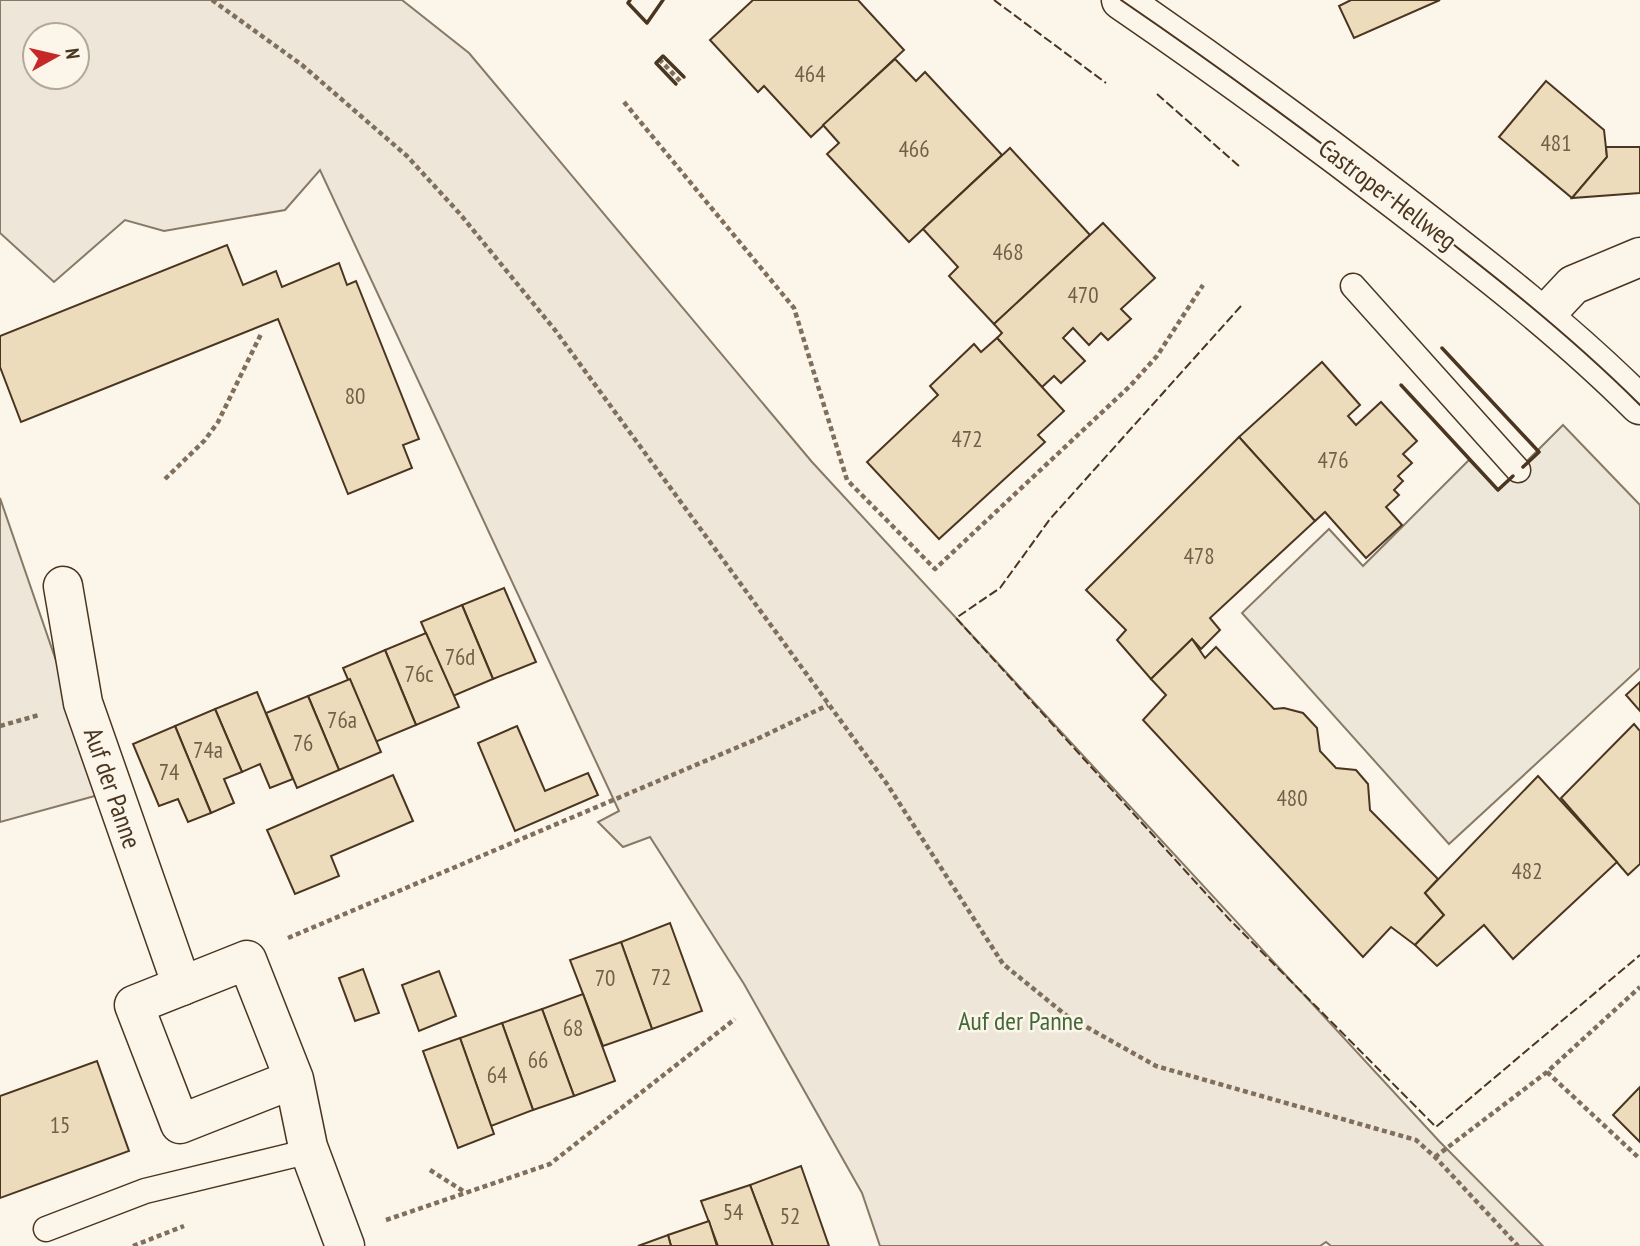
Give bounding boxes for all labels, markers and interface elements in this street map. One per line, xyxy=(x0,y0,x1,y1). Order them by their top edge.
north arrow xyxy=(21,21,91,91)
text: N xyxy=(60,47,85,60)
house number: 464 xyxy=(794,59,826,88)
house number: 481 xyxy=(1540,128,1572,157)
street label: Castroper Hellweg xyxy=(1312,131,1464,257)
house number: 466 xyxy=(898,134,930,163)
house number: 468 xyxy=(992,237,1024,266)
house number: 470 xyxy=(1067,280,1099,309)
house number: 80 xyxy=(345,381,365,410)
house number: 472 xyxy=(951,424,983,453)
house number: 476 xyxy=(1317,445,1349,474)
house number: 478 xyxy=(1183,541,1215,570)
house number: 76d xyxy=(445,642,475,671)
house number: 76c xyxy=(405,659,433,688)
house number: 76a xyxy=(327,705,357,734)
street label: Auf der Panne xyxy=(77,723,149,853)
house number: 76 xyxy=(293,728,313,757)
house number: 74a xyxy=(193,735,223,764)
house number: 74 xyxy=(159,757,179,786)
house number: 480 xyxy=(1276,783,1308,812)
house number: 482 xyxy=(1511,856,1543,885)
house number: 72 xyxy=(651,962,671,991)
house number: 70 xyxy=(595,963,615,992)
park label: Auf der Panne xyxy=(958,1004,1084,1037)
house number: 68 xyxy=(563,1013,583,1042)
house number: 66 xyxy=(528,1045,548,1074)
house number: 64 xyxy=(487,1060,507,1089)
house number: 15 xyxy=(50,1110,70,1139)
house number: 54 xyxy=(723,1197,743,1226)
house number: 52 xyxy=(780,1201,800,1230)

